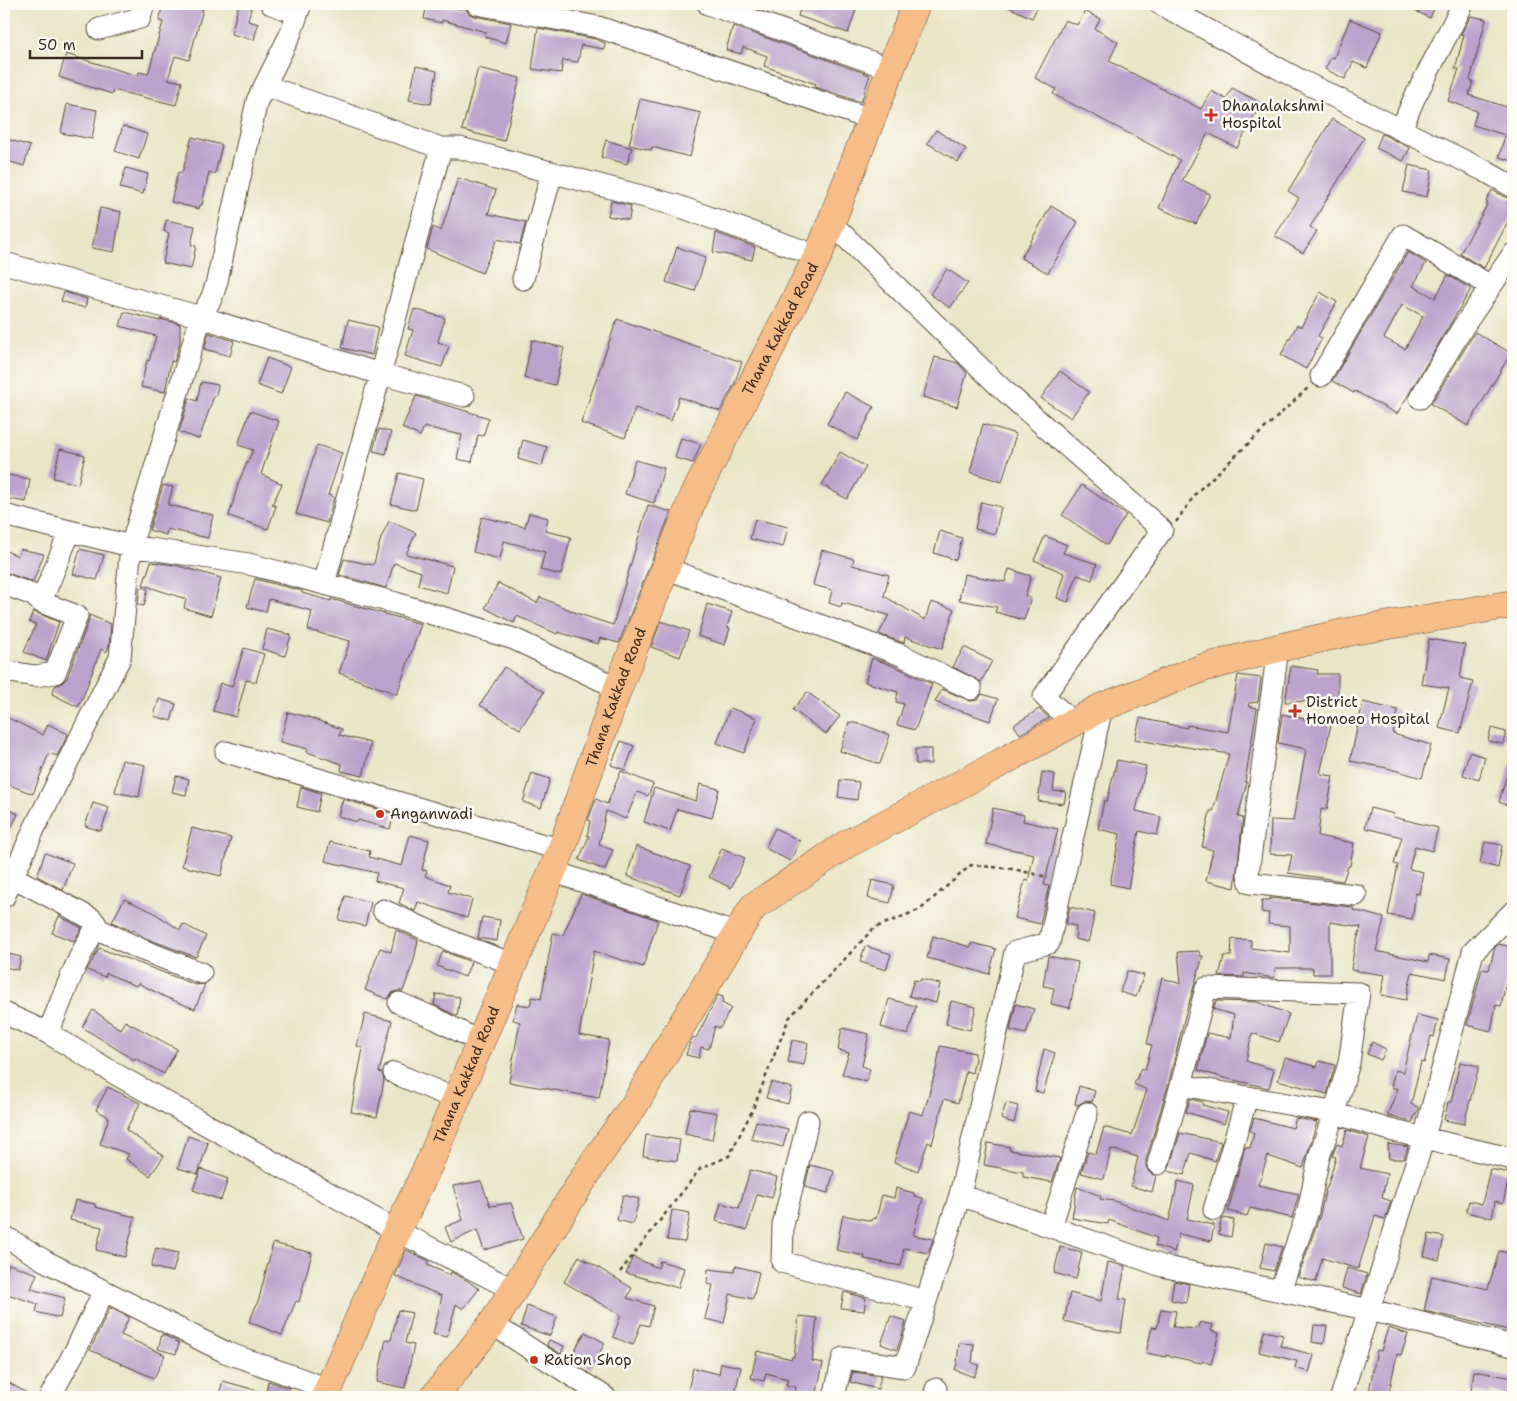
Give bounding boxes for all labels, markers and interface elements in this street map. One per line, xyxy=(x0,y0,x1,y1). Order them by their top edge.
scale bar xyxy=(30,28,142,60)
text: 50 m xyxy=(38,35,76,55)
place label: Dhanalakshmi Hospital xyxy=(1222,96,1324,133)
marker: Dhanalakshmi Hospital xyxy=(1204,108,1218,122)
street label: Thana Kakkad Road xyxy=(738,259,823,399)
street label: Thana Kakkad Road xyxy=(581,624,651,770)
place label: District Homoeo Hospital xyxy=(1306,692,1430,729)
marker: District Homoeo Hospital xyxy=(1288,704,1302,718)
place label: Anganwadi xyxy=(390,804,473,824)
marker: Anganwadi xyxy=(374,808,386,820)
street label: Thana Kakkad Road xyxy=(429,1003,505,1147)
place label: Ration Shop xyxy=(544,1350,632,1370)
marker: Ration Shop xyxy=(528,1354,540,1366)

